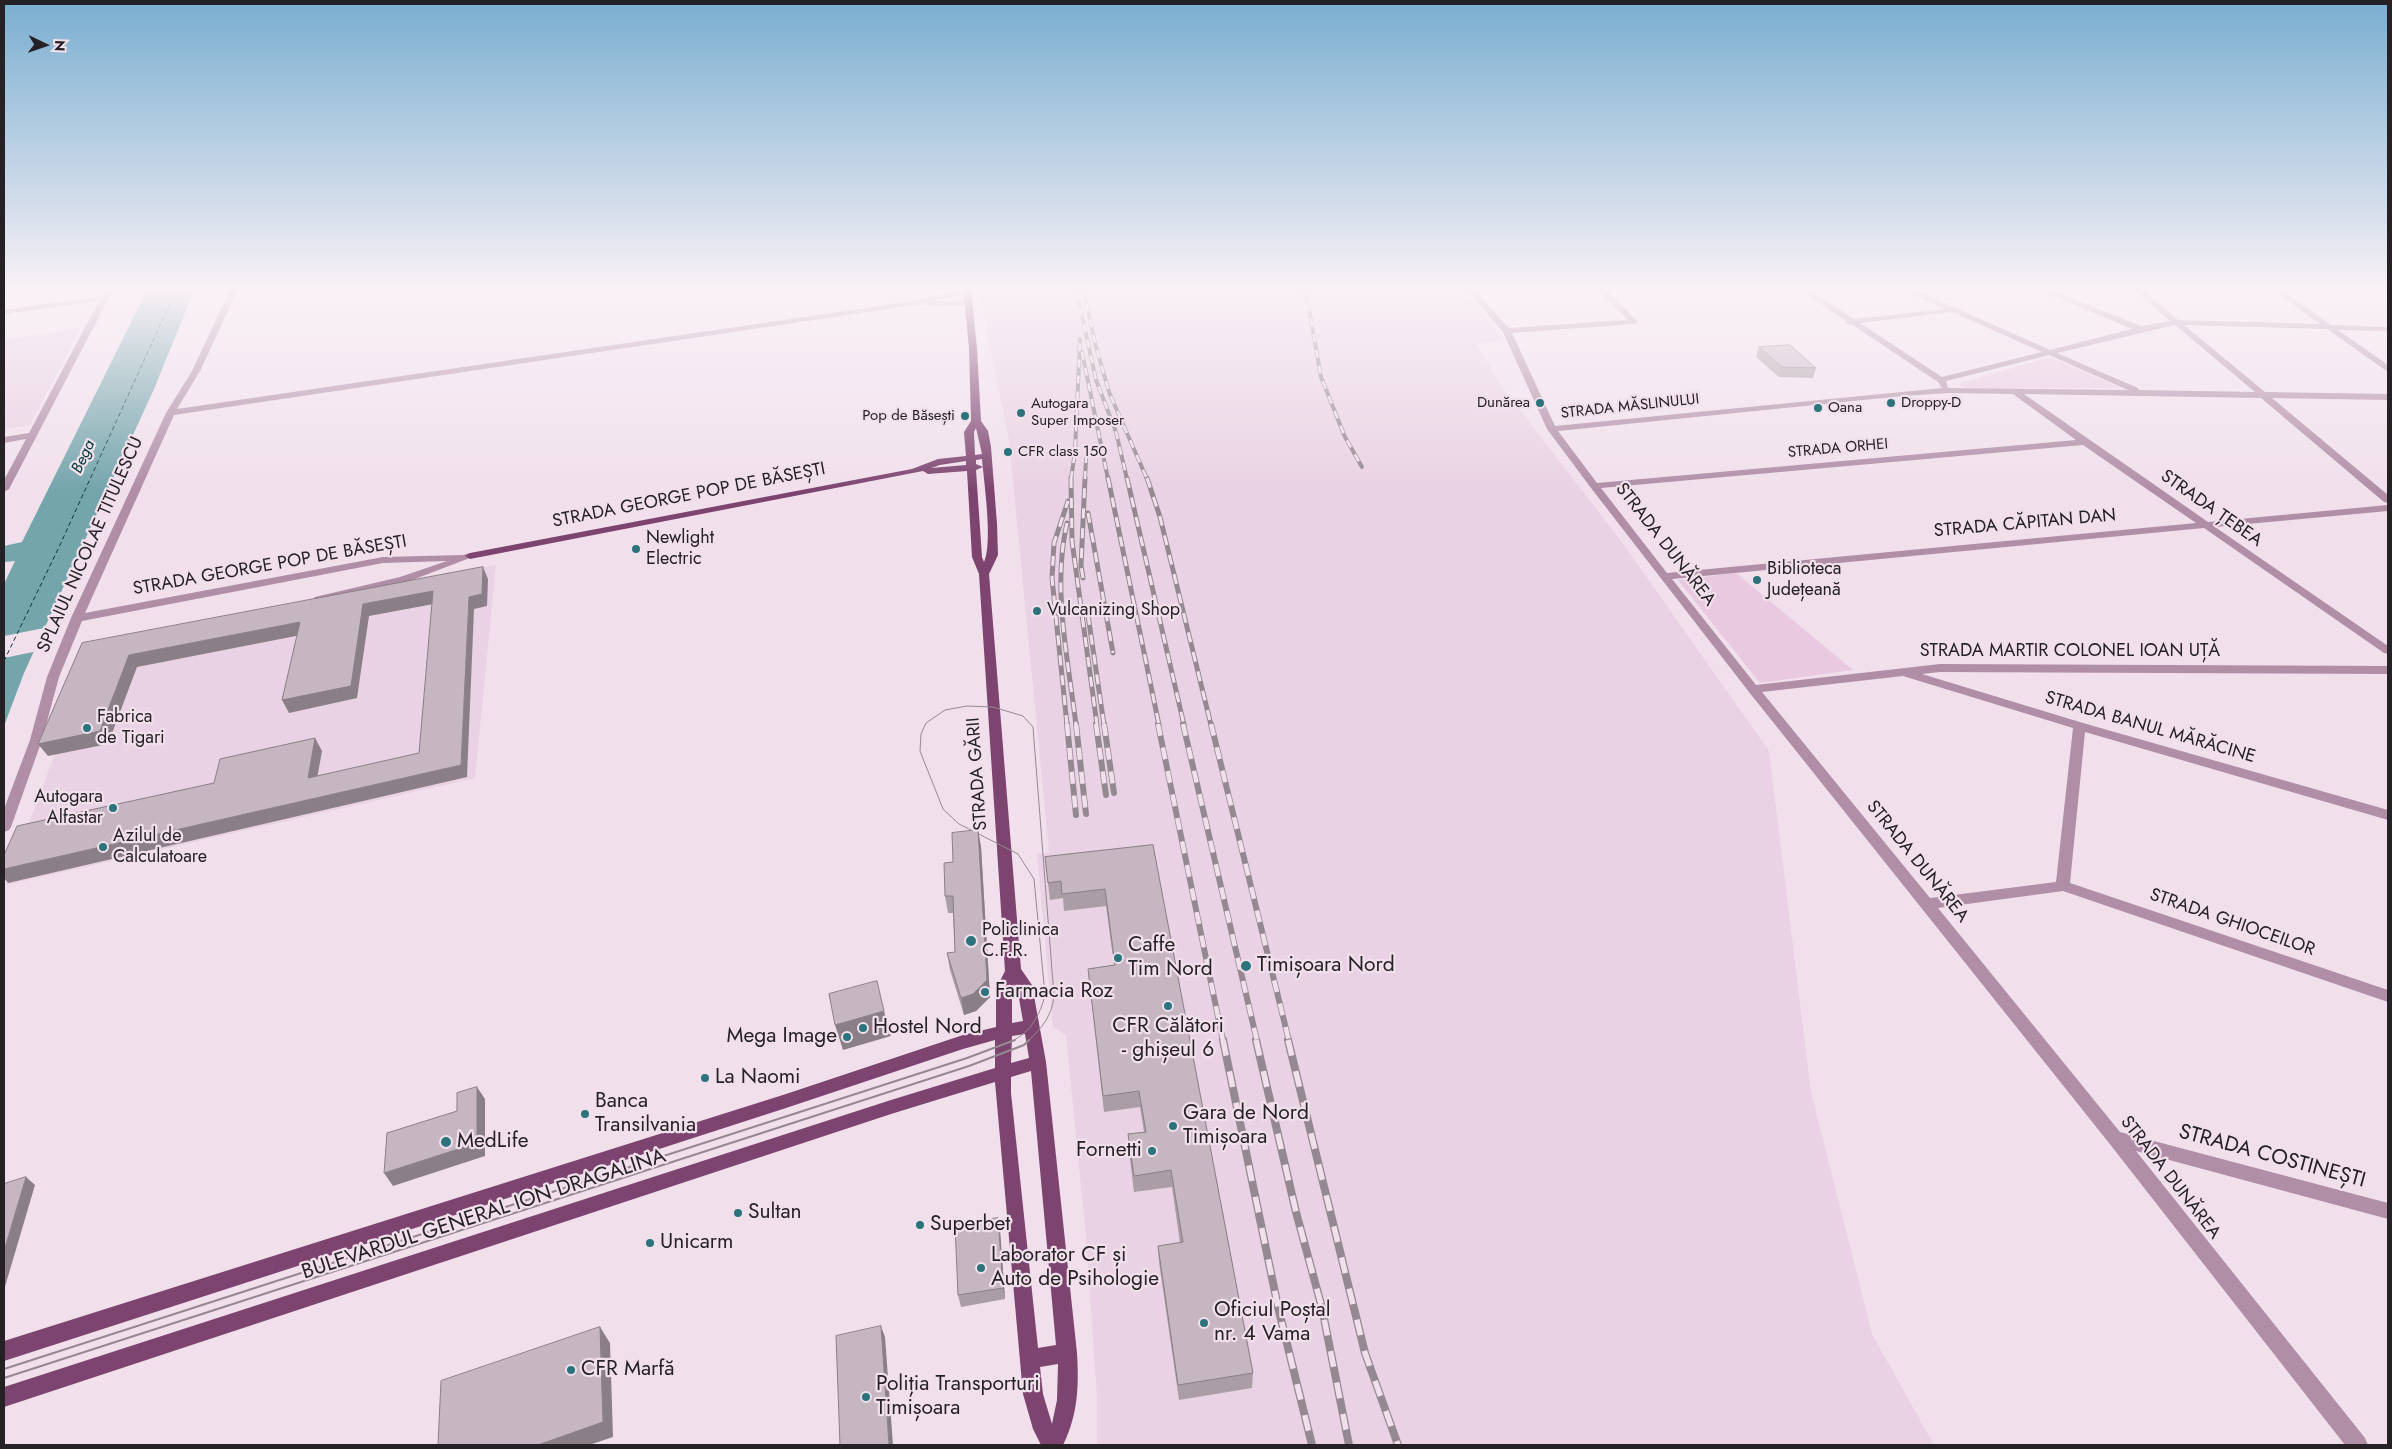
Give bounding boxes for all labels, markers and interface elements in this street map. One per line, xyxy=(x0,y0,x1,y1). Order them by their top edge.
north arrow xyxy=(20,20,70,70)
text: N xyxy=(50,40,70,52)
street label: STRADA MĂSLINULUI xyxy=(1560,391,1700,423)
place label: Dunărea xyxy=(1477,394,1530,412)
place label: Droppy-D xyxy=(1901,394,1961,412)
place label: Autogara Super Imposer xyxy=(1031,395,1124,430)
marker: Dunărea xyxy=(1534,397,1546,409)
marker: Droppy-D xyxy=(1885,397,1897,409)
place label: Oana xyxy=(1828,399,1862,417)
marker: Oana xyxy=(1812,402,1824,414)
place label: Pop de Băsești xyxy=(862,407,955,425)
marker: Autogara Super Imposer xyxy=(1015,407,1027,419)
marker: Pop de Băsești xyxy=(959,410,971,422)
street label: SPLAIUL NICOLAE TITULESCU xyxy=(34,434,148,656)
street label: STRADA ORHEI xyxy=(1787,436,1889,462)
water label: Bega xyxy=(68,437,100,477)
place label: CFR class 150 xyxy=(1018,443,1107,461)
marker: CFR class 150 xyxy=(1002,446,1014,458)
street label: STRADA GEORGE POP DE BĂSEȘTI xyxy=(551,459,827,533)
street label: STRADA ȚEBEA xyxy=(2156,466,2266,552)
street label: STRADA DUNĂREA xyxy=(1610,479,1720,611)
street label: STRADA CĂPITAN DAN xyxy=(1933,505,2117,543)
place label: Newlight Electric xyxy=(646,528,714,570)
street label: STRADA GEORGE POP DE BĂSEȘTI xyxy=(131,531,409,601)
marker: Newlight Electric xyxy=(630,543,642,555)
place label: Biblioteca Județeană xyxy=(1767,559,1841,602)
marker: Biblioteca Județeană xyxy=(1751,574,1763,586)
place label: Vulcanizing Shop xyxy=(1047,600,1180,622)
marker: Vulcanizing Shop xyxy=(1031,605,1043,617)
street label: STRADA MARTIR COLONEL IOAN UȚĂ xyxy=(1920,641,2220,663)
street label: STRADA BANUL MĂRĂCINE xyxy=(2042,688,2258,768)
place label: Fabrica de Tigari xyxy=(97,707,165,750)
street label: STRADA GĂRII xyxy=(963,717,993,831)
marker: Fabrica de Tigari xyxy=(81,722,93,734)
place label: Autogara Alfastar xyxy=(34,787,103,830)
street label: STRADA DUNĂREA xyxy=(1861,797,1973,927)
marker: Autogara Alfastar xyxy=(107,802,119,814)
place label: Azilul de Calculatoare xyxy=(113,826,207,869)
marker: Azilul de Calculatoare xyxy=(97,841,109,853)
street label: STRADA GHIOCEILOR xyxy=(2147,885,2317,961)
place label: Policlinica C.F.R. xyxy=(982,920,1059,962)
place label: Caffe Tim Nord xyxy=(1128,933,1213,983)
marker: Policlinica C.F.R. xyxy=(964,934,978,948)
marker: Caffe Tim Nord xyxy=(1112,952,1124,964)
place label: Timișoara Nord xyxy=(1257,953,1395,979)
marker: Timișoara Nord xyxy=(1239,959,1253,973)
place label: Farmacia Roz xyxy=(995,979,1113,1005)
marker: Farmacia Roz xyxy=(979,986,991,998)
marker: CFR Călători - ghișeul 6 xyxy=(1162,1000,1174,1012)
place label: CFR Călători - ghișeul 6 xyxy=(1112,1014,1224,1064)
place label: Hostel Nord xyxy=(873,1015,982,1041)
marker: Hostel Nord xyxy=(857,1022,869,1034)
place label: Mega Image xyxy=(726,1024,837,1050)
marker: Mega Image xyxy=(841,1031,853,1043)
place label: La Naomi xyxy=(715,1065,801,1091)
marker: La Naomi xyxy=(699,1072,711,1084)
place label: Banca Transilvania xyxy=(595,1089,696,1139)
place label: Gara de Nord Timișoara xyxy=(1183,1101,1309,1151)
marker: Banca Transilvania xyxy=(579,1108,591,1120)
street label: STRADA DUNĂREA xyxy=(2115,1112,2225,1244)
marker: Gara de Nord Timișoara xyxy=(1167,1120,1179,1132)
street label: STRADA COSTINEȘTI xyxy=(2176,1120,2368,1194)
place label: MedLife xyxy=(457,1129,529,1155)
marker: MedLife xyxy=(439,1135,453,1149)
place label: Fornetti xyxy=(1076,1138,1142,1164)
street label: BULEVARDUL GENERAL ION DRAGALINA xyxy=(299,1144,669,1286)
marker: Fornetti xyxy=(1146,1145,1158,1157)
place label: Sultan xyxy=(748,1200,802,1226)
marker: Sultan xyxy=(732,1207,744,1219)
place label: Superbet xyxy=(930,1212,1010,1238)
marker: Superbet xyxy=(914,1219,926,1231)
place label: Unicarm xyxy=(660,1230,733,1256)
marker: Unicarm xyxy=(644,1237,656,1249)
place label: Laborator CF și Auto de Psihologie xyxy=(991,1243,1159,1293)
marker: Laborator CF și Auto de Psihologie xyxy=(975,1262,987,1274)
place label: Oficiul Poștal nr. 4 Vama xyxy=(1214,1298,1330,1348)
marker: Oficiul Poștal nr. 4 Vama xyxy=(1198,1317,1210,1329)
place label: CFR Marfă xyxy=(581,1357,674,1383)
marker: CFR Marfă xyxy=(565,1364,577,1376)
place label: Poliția Transporturi Timișoara xyxy=(876,1372,1040,1422)
marker: Poliția Transporturi Timișoara xyxy=(860,1391,872,1403)

